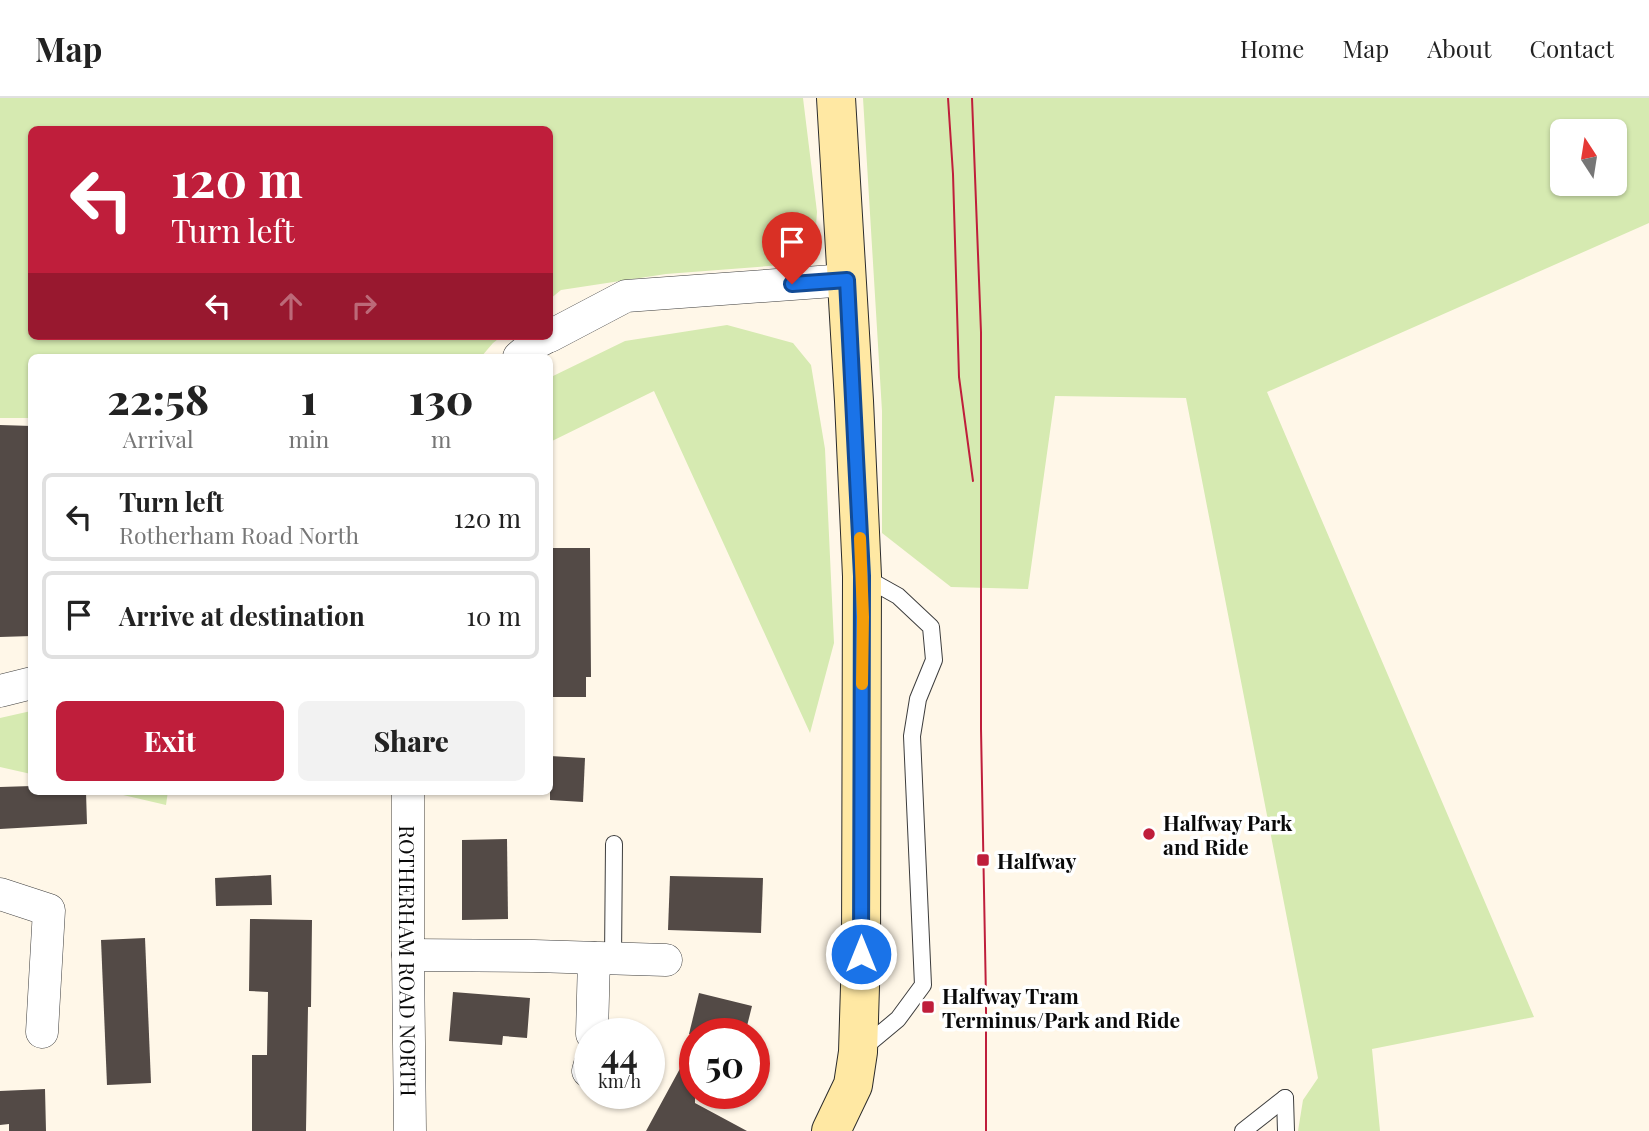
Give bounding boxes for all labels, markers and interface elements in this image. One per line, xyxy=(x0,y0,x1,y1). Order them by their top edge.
text: Map xyxy=(35,26,102,70)
text: Home xyxy=(1240,32,1304,64)
text: Map xyxy=(1342,32,1389,64)
text: About xyxy=(1427,32,1491,64)
text: Contact xyxy=(1529,32,1614,64)
north arrow xyxy=(1550,119,1628,196)
map controls xyxy=(1550,119,1627,196)
text: 120 m xyxy=(171,145,303,210)
icon: left xyxy=(56,154,147,245)
text: Turn left xyxy=(171,208,295,251)
pin xyxy=(762,212,822,284)
icon: arrive xyxy=(773,223,811,261)
icon: left xyxy=(199,287,237,325)
icon: ahead xyxy=(272,287,310,325)
icon: right xyxy=(345,287,383,325)
text: 22:58 xyxy=(107,370,209,426)
text: 1 xyxy=(301,370,317,426)
text: 130 xyxy=(409,370,474,426)
text: Arrival xyxy=(123,423,194,454)
text: min xyxy=(288,423,329,454)
text: m xyxy=(431,423,451,454)
text: Turn left xyxy=(119,484,224,519)
icon: left xyxy=(60,498,98,536)
text: 120 m xyxy=(454,500,521,535)
text: Rotherham Road North xyxy=(119,519,359,550)
icon: arrive xyxy=(60,596,98,634)
text: Arrive at destination xyxy=(119,598,365,633)
text: 10 m xyxy=(466,598,521,633)
button: Exit xyxy=(56,701,284,781)
button: Share xyxy=(298,701,525,781)
place label: Halfway Park and Ride xyxy=(1163,808,1293,860)
street label: ROTHERHAM ROAD NORTH xyxy=(394,825,424,1097)
marker: Halfway Park and Ride xyxy=(1141,826,1157,842)
place label: Halfway xyxy=(997,846,1076,874)
marker: Halfway xyxy=(975,852,991,868)
position arrow xyxy=(824,917,898,991)
place label: Halfway Tram Terminus/Park and Ride xyxy=(942,981,1180,1033)
marker: Halfway Tram Terminus/Park and Ride xyxy=(920,999,936,1015)
speed limit sign: 50 xyxy=(679,1018,770,1109)
text: 44 xyxy=(601,1031,638,1078)
text: km/h xyxy=(598,1069,641,1093)

